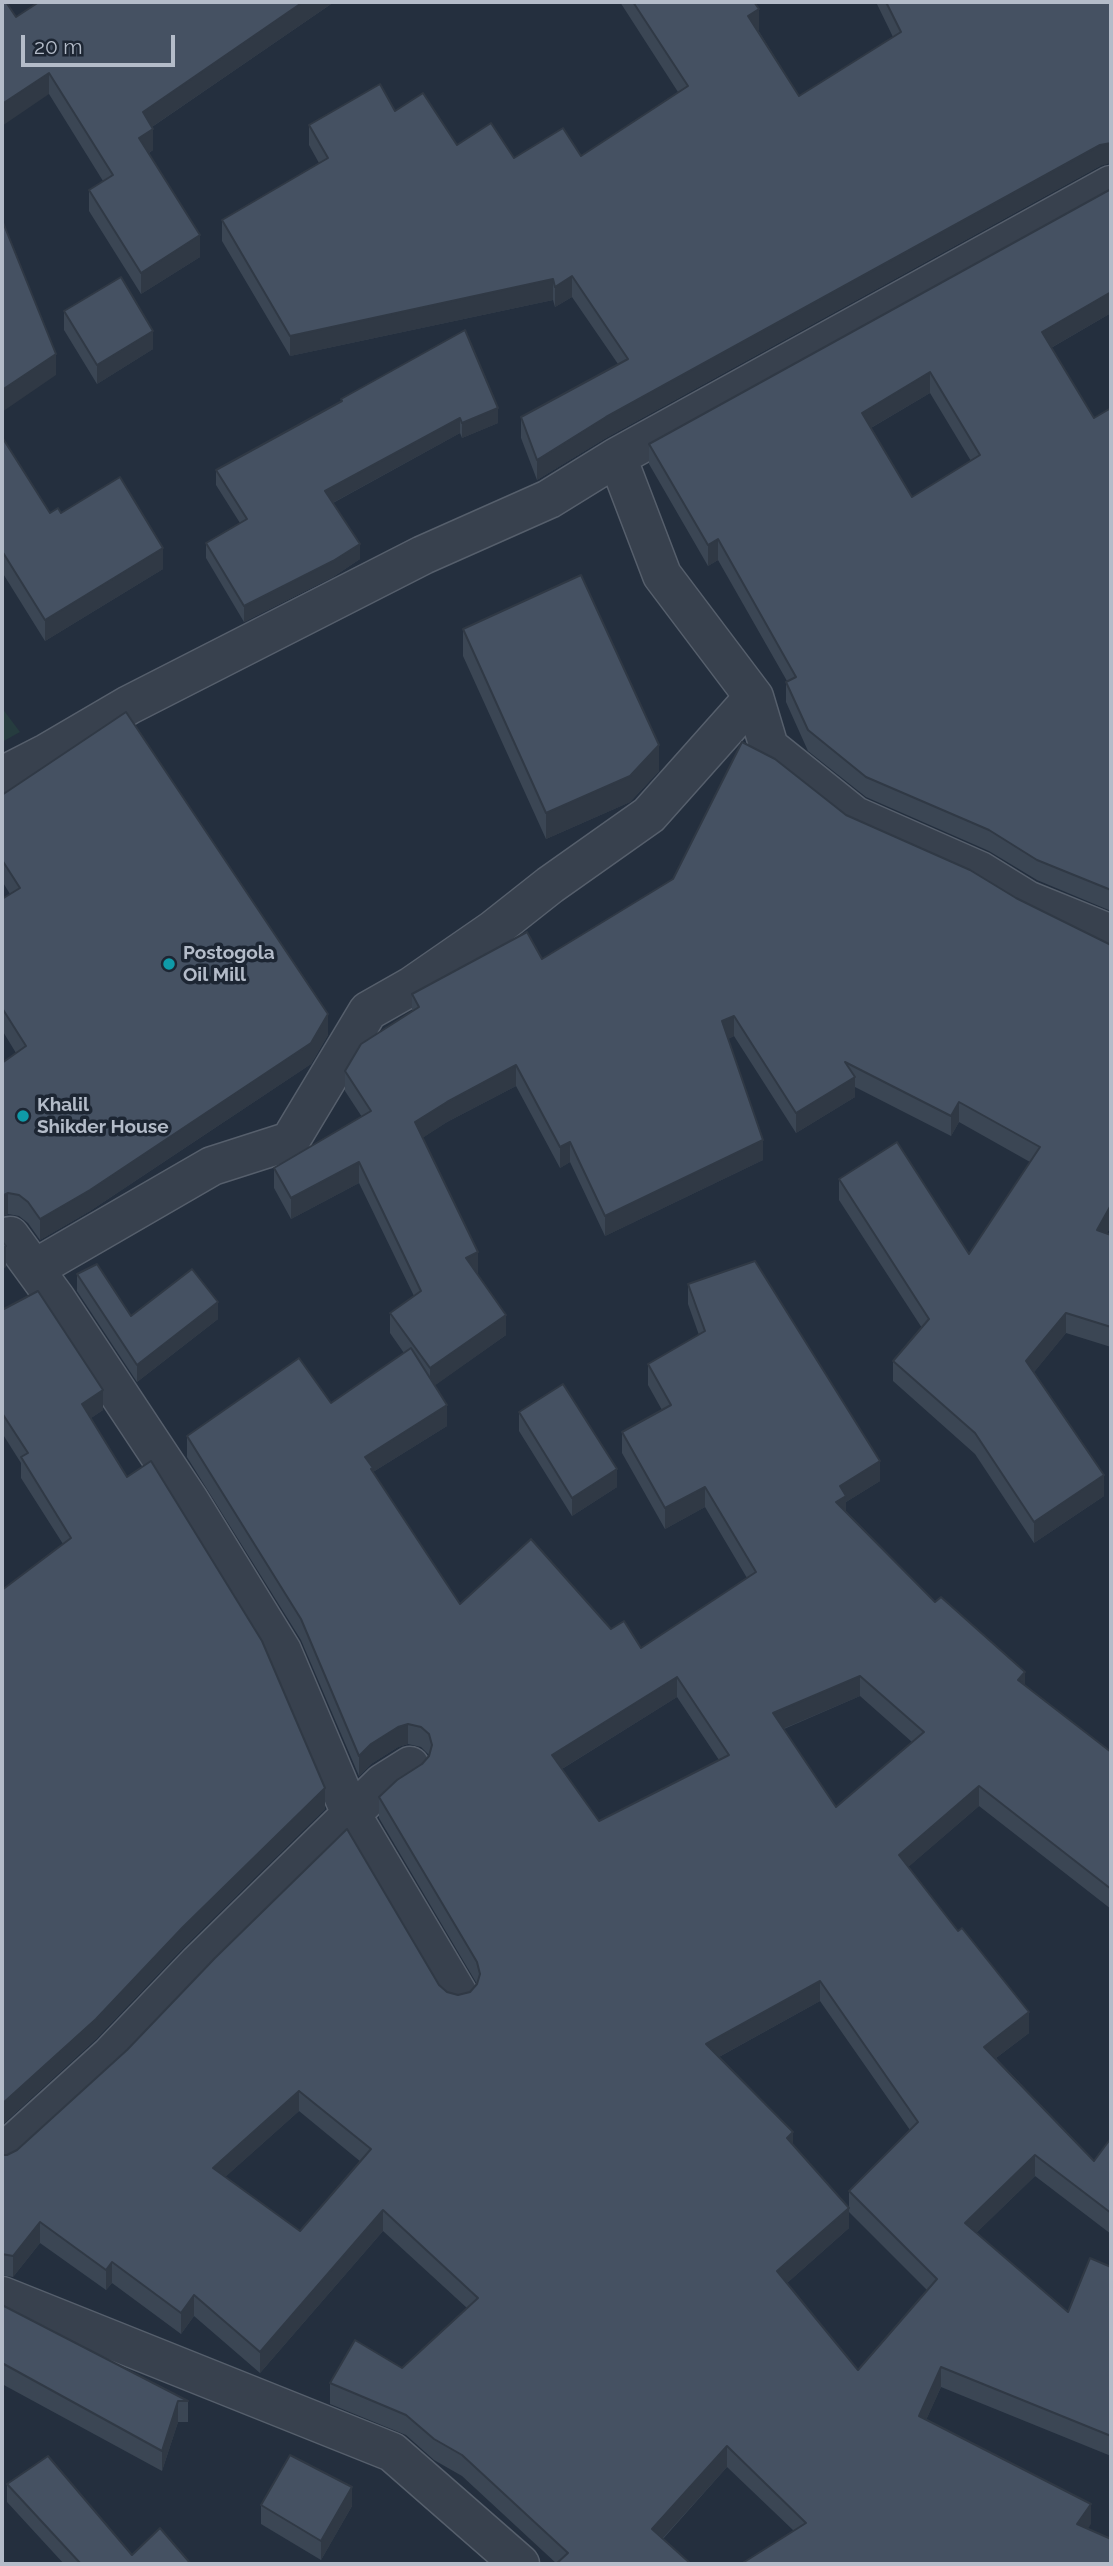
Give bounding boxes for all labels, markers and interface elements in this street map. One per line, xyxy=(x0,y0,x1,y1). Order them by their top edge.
scale bar xyxy=(24,21,178,65)
text: 20 m xyxy=(34,34,82,59)
place label: Postogola Oil Mill xyxy=(183,942,275,986)
marker: Postogola Oil Mill xyxy=(161,956,177,972)
place label: Khalil Shikder House xyxy=(37,1094,169,1138)
marker: Khalil Shikder House xyxy=(15,1108,31,1124)

